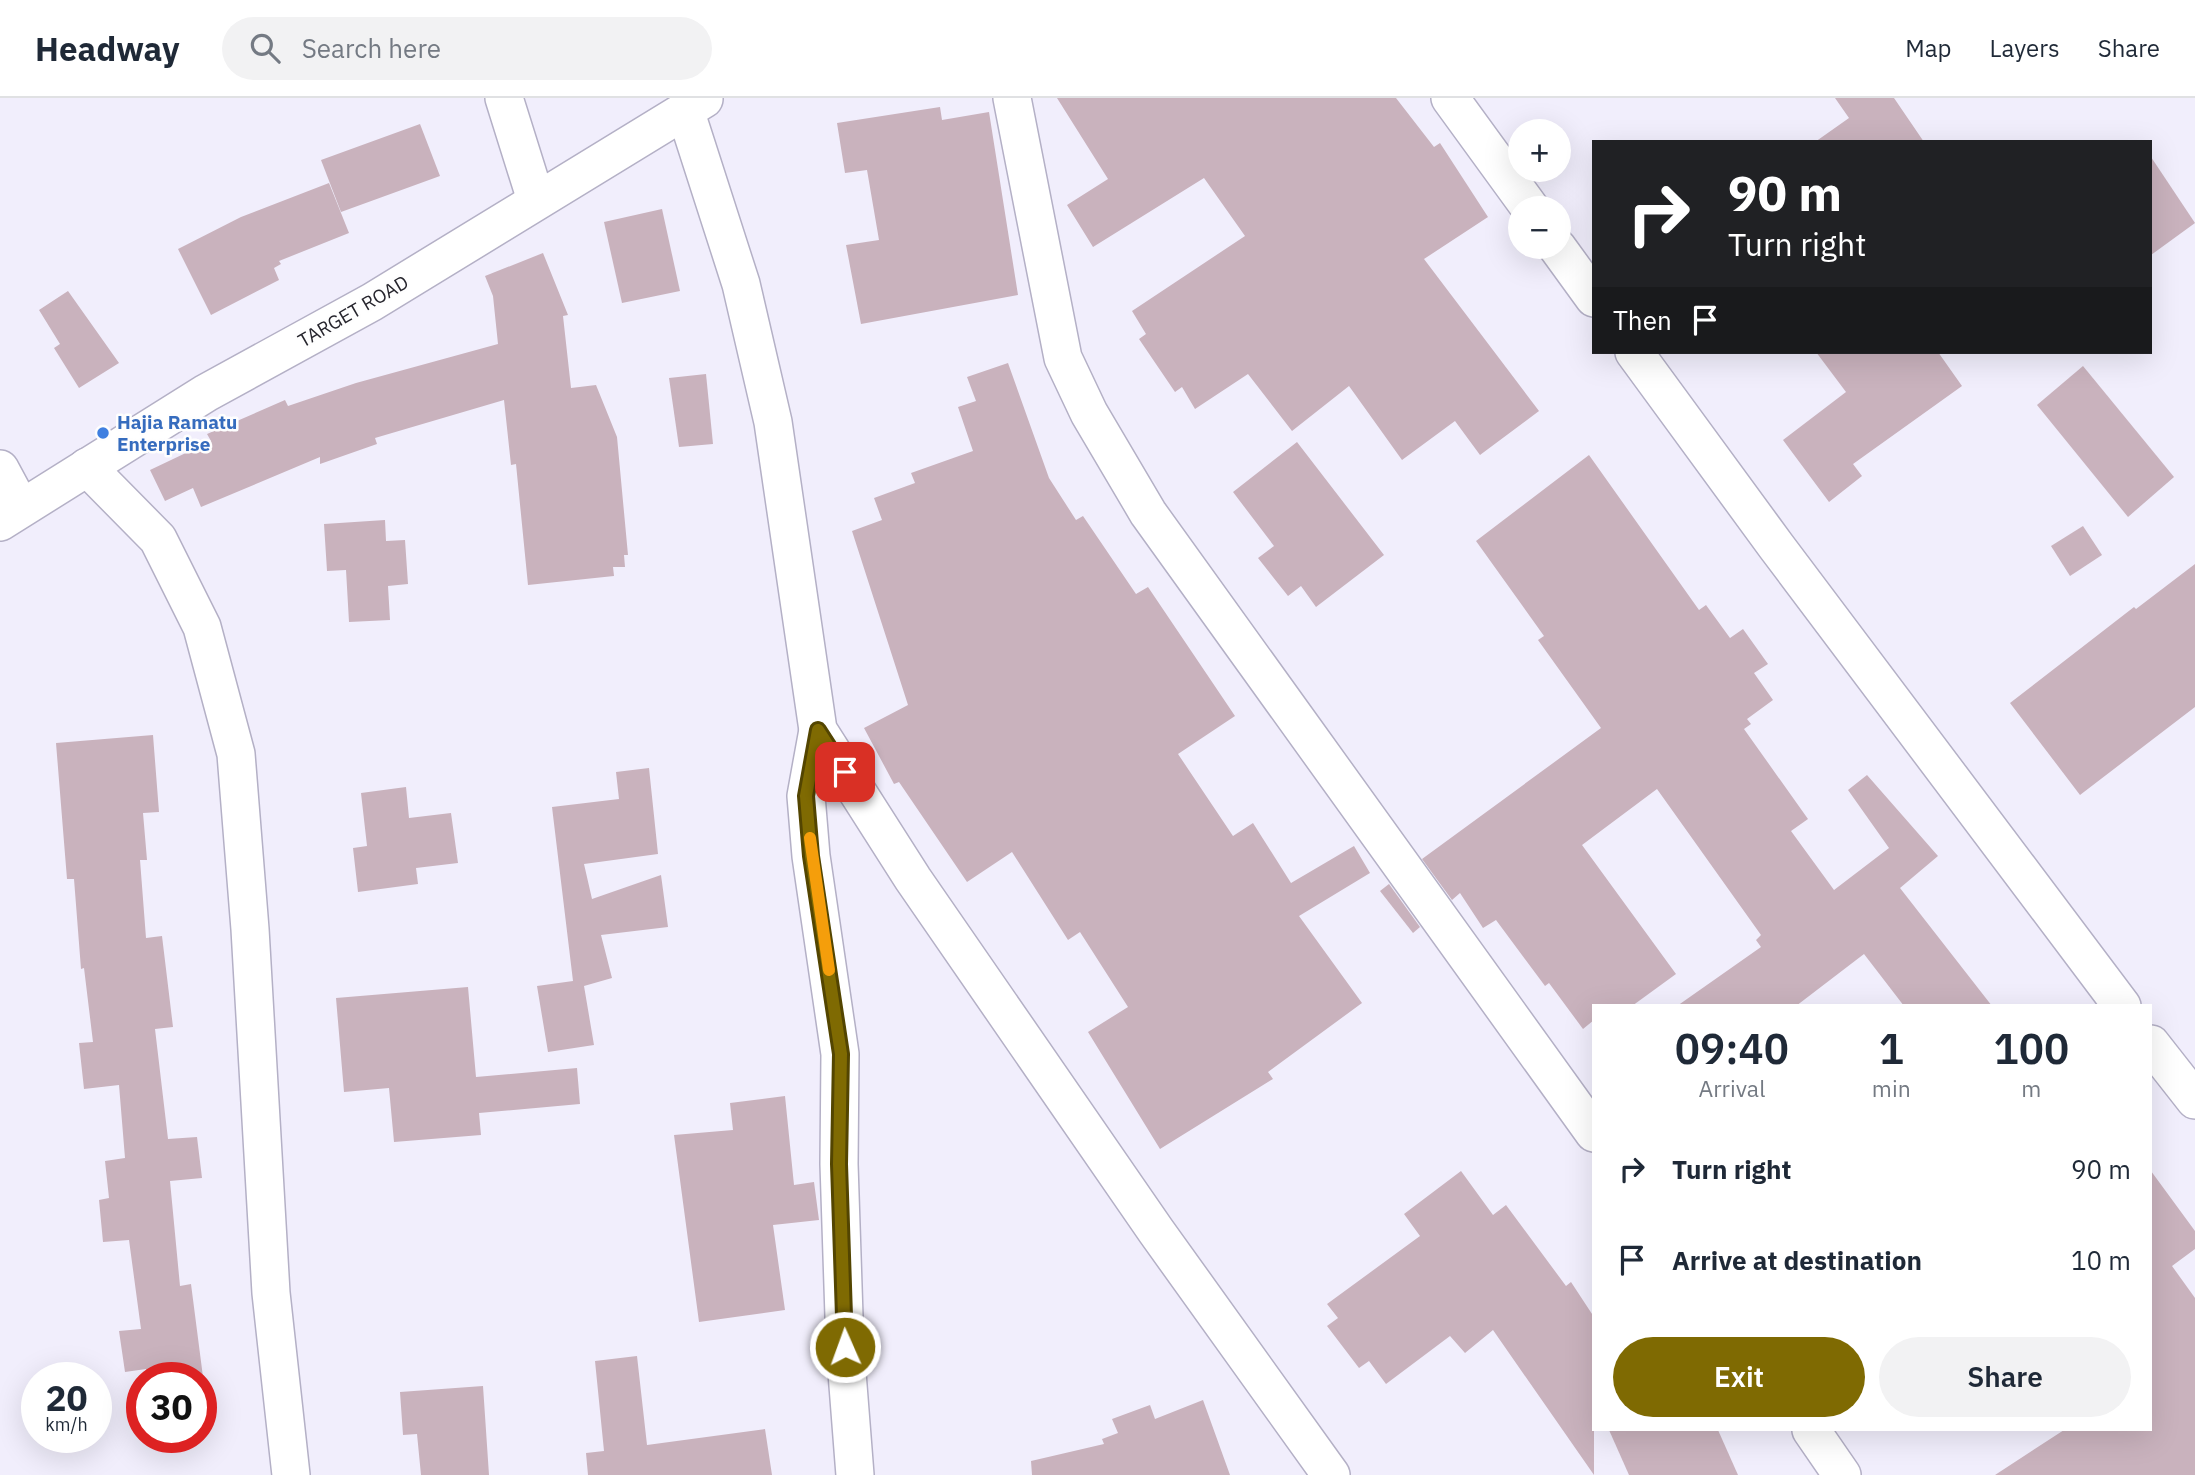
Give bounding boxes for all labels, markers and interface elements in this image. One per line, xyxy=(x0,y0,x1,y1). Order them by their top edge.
search box xyxy=(222,17,712,80)
text: Headway xyxy=(35,27,180,70)
icon: search xyxy=(246,29,284,67)
text: Search here xyxy=(302,31,441,65)
text: Map xyxy=(1905,32,1952,64)
text: Layers xyxy=(1990,32,2060,64)
text: Share xyxy=(2098,32,2160,64)
map controls xyxy=(1508,119,1571,259)
button: + xyxy=(1508,119,1571,182)
text: 90 m xyxy=(1728,161,1842,224)
icon: right xyxy=(1613,168,1704,259)
button: − xyxy=(1508,196,1571,259)
text: Turn right xyxy=(1728,223,1866,265)
street label: TARGET ROAD xyxy=(294,270,412,352)
icon: arrive xyxy=(1686,301,1724,339)
text: Then xyxy=(1613,303,1672,337)
place label: Hajia Ramatu Enterprise xyxy=(117,410,237,456)
marker: Hajia Ramatu Enterprise xyxy=(95,425,111,441)
pin xyxy=(815,742,875,802)
icon: arrive xyxy=(826,753,864,791)
text: 09:40 xyxy=(1675,1021,1789,1076)
text: 1 xyxy=(1879,1021,1904,1076)
text: 100 xyxy=(1994,1021,2069,1076)
text: Arrival xyxy=(1698,1073,1765,1103)
text: min xyxy=(1872,1073,1911,1103)
text: m xyxy=(2021,1073,2041,1103)
icon: right xyxy=(1613,1150,1651,1188)
text: Turn right xyxy=(1672,1152,1791,1186)
text: 90 m xyxy=(2071,1152,2131,1186)
icon: arrive xyxy=(1613,1241,1651,1279)
text: Arrive at destination xyxy=(1672,1243,1922,1277)
text: 10 m xyxy=(2071,1243,2131,1277)
position arrow xyxy=(808,1310,882,1384)
button: Exit xyxy=(1613,1337,1865,1417)
button: Share xyxy=(1879,1337,2131,1417)
speed limit sign: 30 xyxy=(126,1362,217,1453)
text: 20 xyxy=(45,1375,88,1421)
text: km/h xyxy=(45,1413,88,1436)

